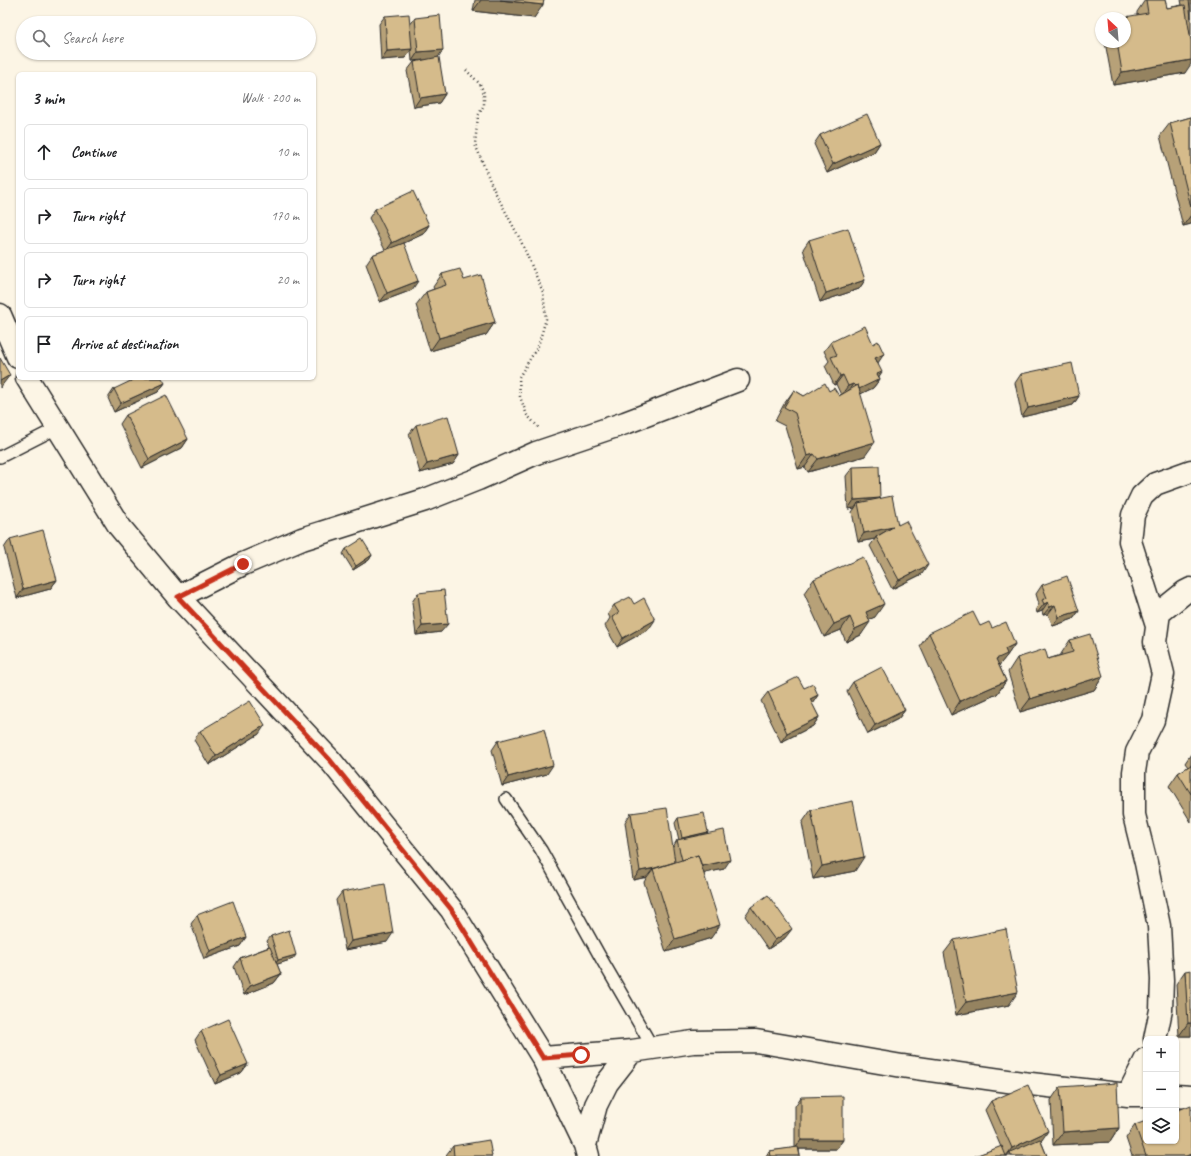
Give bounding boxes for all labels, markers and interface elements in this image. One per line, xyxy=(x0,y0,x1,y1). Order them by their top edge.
north arrow xyxy=(1095,12,1131,48)
search box xyxy=(16,16,316,60)
icon: search xyxy=(30,27,52,49)
text: Search here xyxy=(62,29,123,48)
text: 3 min xyxy=(32,88,65,109)
text: Walk · 200 m xyxy=(241,90,300,106)
icon: ahead xyxy=(33,141,55,163)
text: Continue xyxy=(71,143,116,162)
text: 10 m xyxy=(277,144,299,160)
icon: right xyxy=(33,205,55,227)
text: Turn right xyxy=(71,207,124,226)
text: 170 m xyxy=(271,208,299,224)
icon: right xyxy=(33,269,55,291)
text: Turn right xyxy=(71,271,124,290)
text: 20 m xyxy=(277,272,299,288)
icon: arrive xyxy=(33,333,55,355)
text: Arrive at destination xyxy=(71,335,178,354)
route end xyxy=(234,555,252,573)
map controls xyxy=(1143,1036,1179,1144)
button: + xyxy=(1143,1036,1179,1072)
route start xyxy=(572,1046,590,1064)
button: − xyxy=(1143,1072,1179,1108)
button: layers xyxy=(1143,1108,1179,1144)

